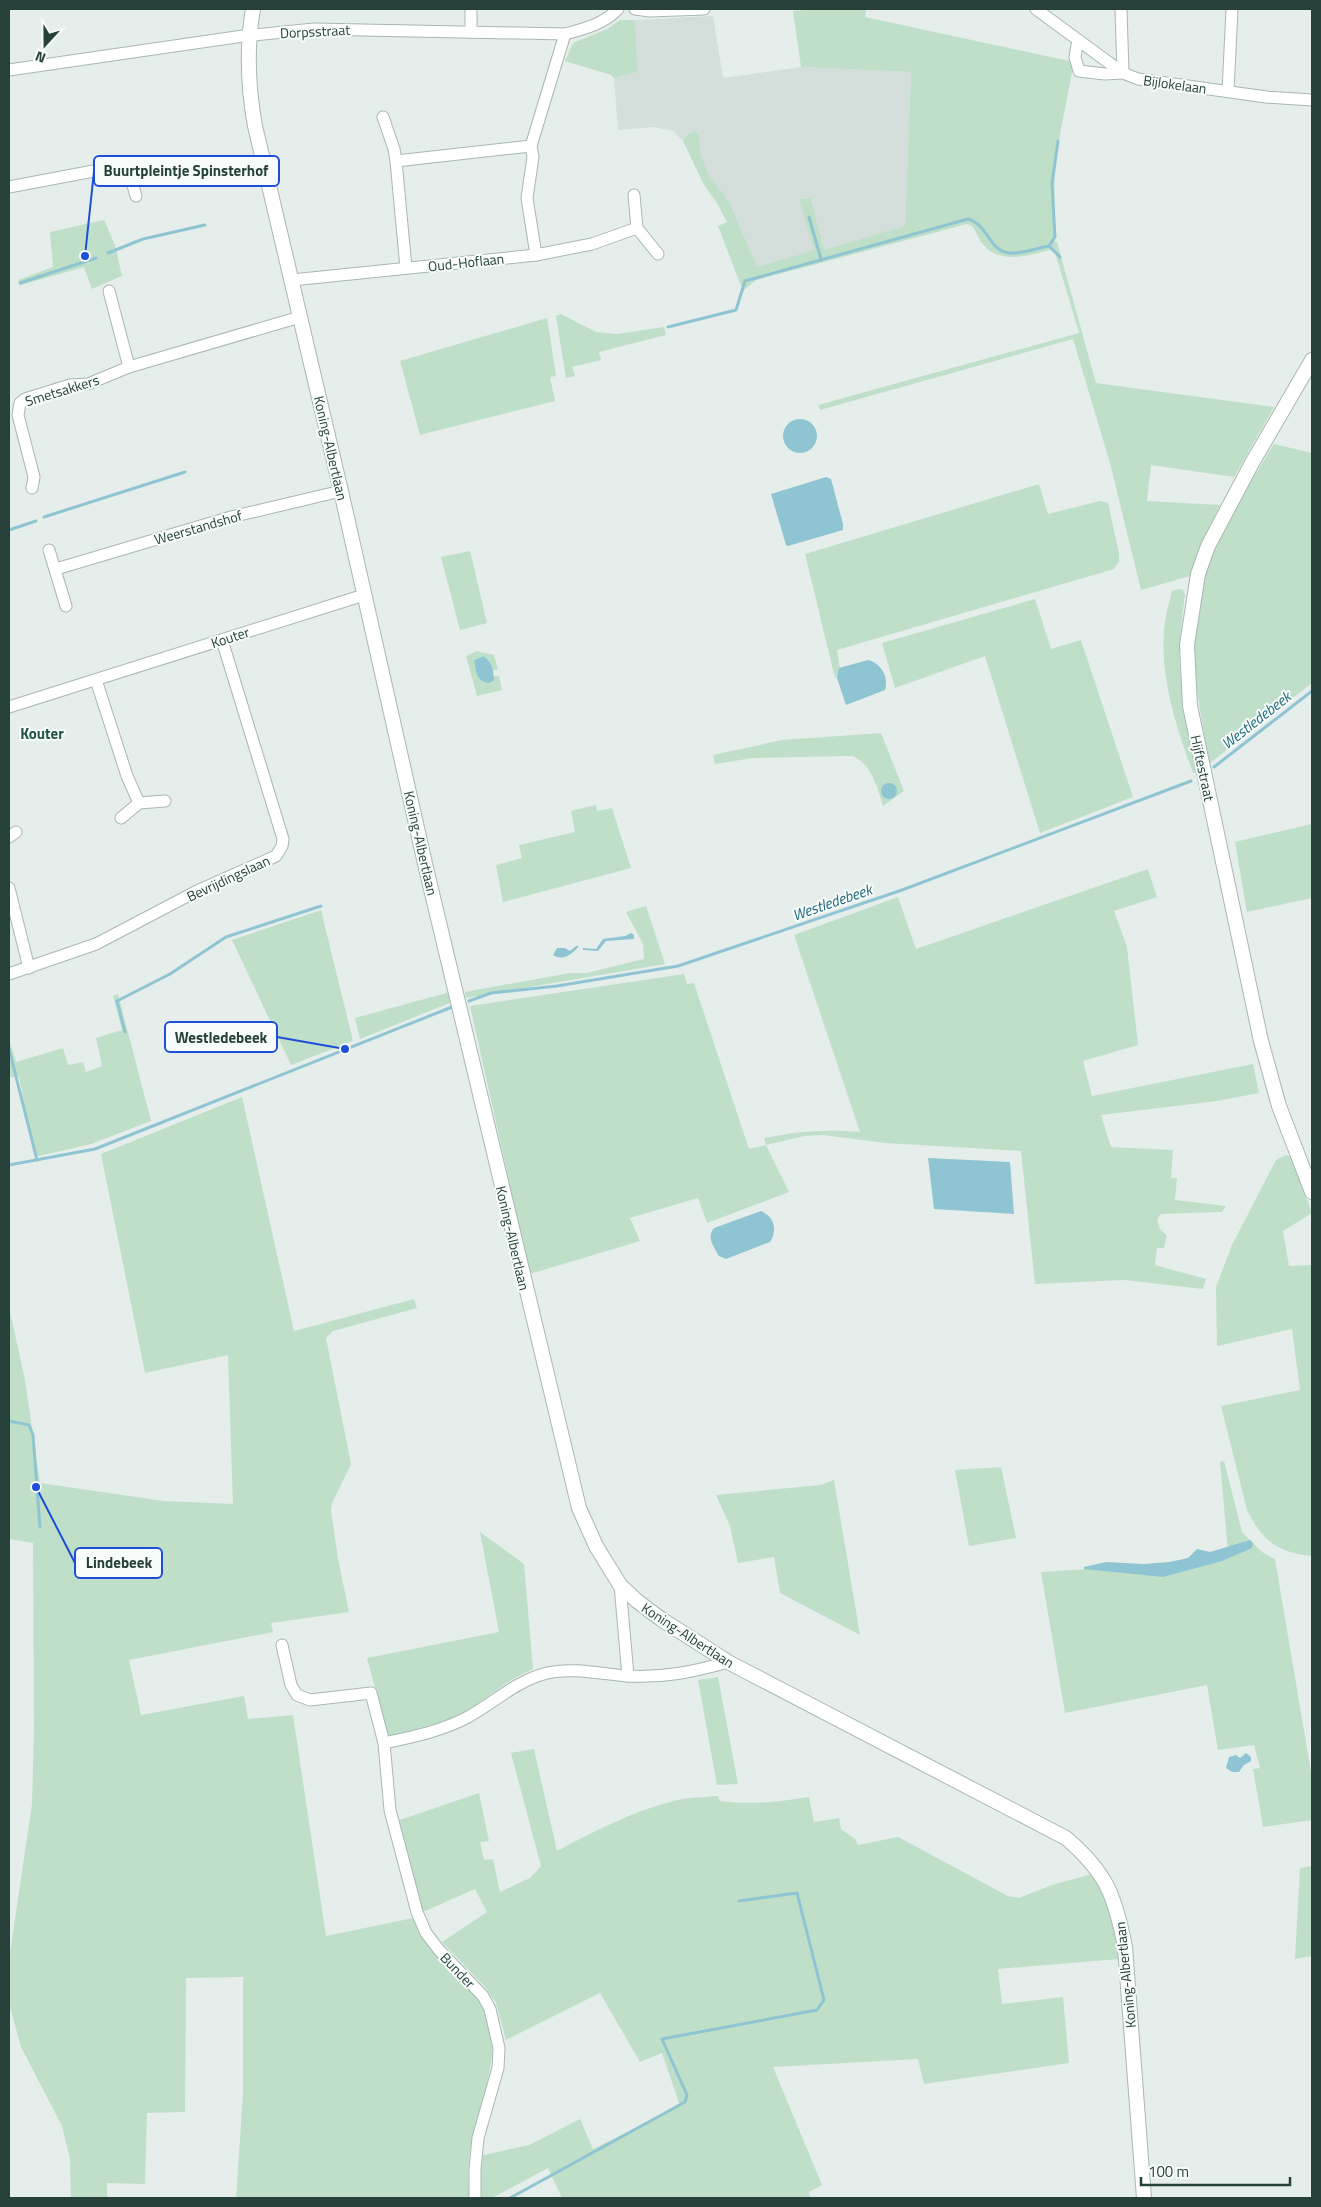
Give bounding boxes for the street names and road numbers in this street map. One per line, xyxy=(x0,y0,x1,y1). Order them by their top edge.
street label: Dorpsstraat xyxy=(279,19,351,43)
street label: Bijlokelaan xyxy=(1142,69,1208,99)
street label: Oud-Hoflaan xyxy=(427,248,505,276)
street label: Smetsakkers xyxy=(22,369,102,411)
street label: Koning-Albertlaan xyxy=(309,394,353,502)
street label: Weerstandshof xyxy=(152,504,245,550)
street label: Kouter xyxy=(208,621,252,653)
street label: Hijftestraat xyxy=(1186,733,1220,803)
street label: Koning-Albertlaan xyxy=(399,789,443,897)
street label: Bevrijdingslaan xyxy=(183,850,273,906)
street label: Koning-Albertlaan xyxy=(491,1184,535,1292)
street label: Koning-Albertlaan xyxy=(637,1597,739,1673)
street label: Koning-Albertlaan xyxy=(1109,1921,1141,2029)
street label: Bunder xyxy=(436,1947,481,1993)

